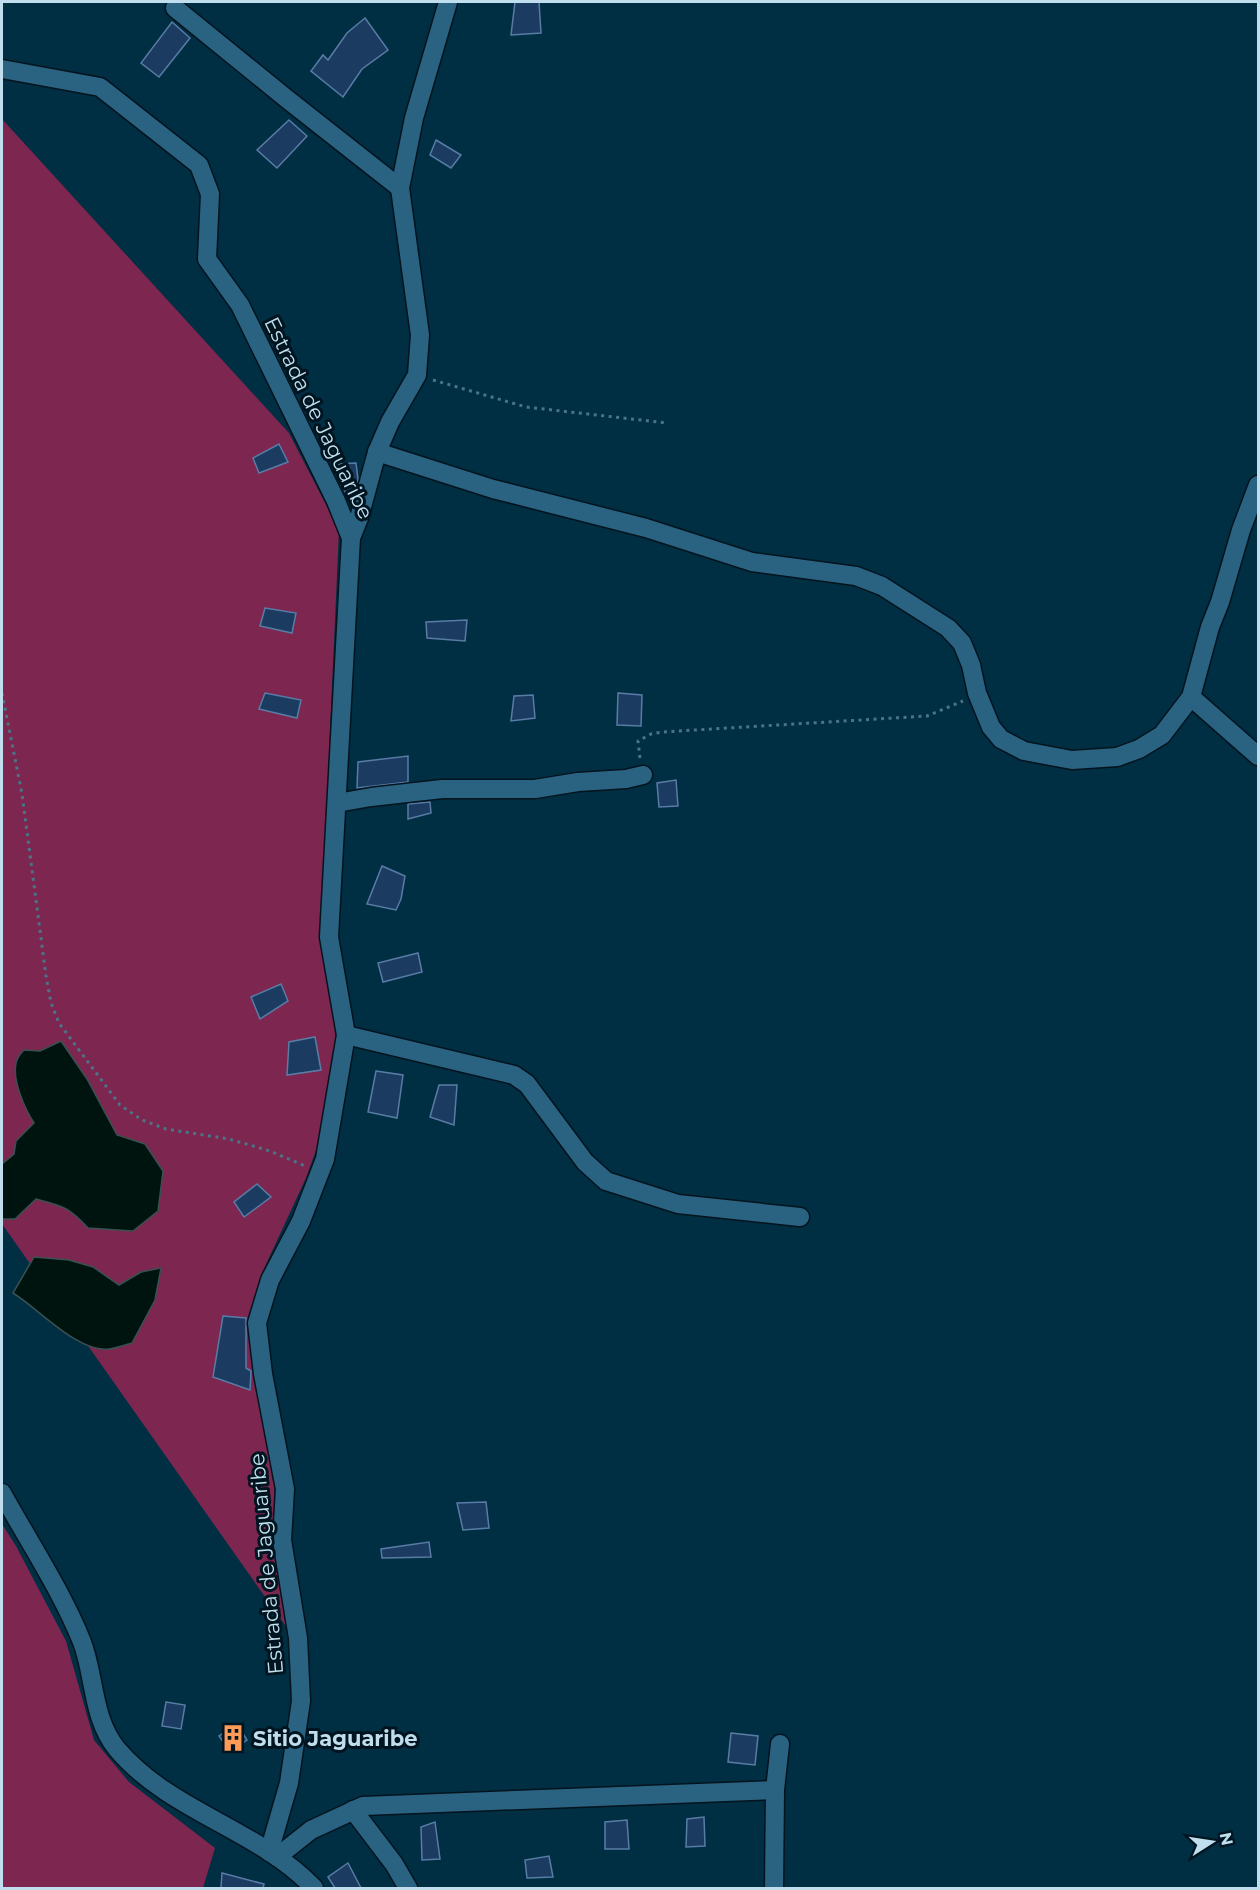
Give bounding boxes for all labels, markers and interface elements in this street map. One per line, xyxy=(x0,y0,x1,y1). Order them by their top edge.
street label: Estrada de Jaguaribe xyxy=(259,313,379,523)
street label: Estrada de Jaguaribe xyxy=(244,1452,288,1676)
building icon: Sitio Jaguaribe xyxy=(218,1723,248,1753)
place label: Sitio Jaguaribe xyxy=(253,1726,417,1751)
north arrow xyxy=(1182,1812,1242,1872)
text: N xyxy=(1216,1831,1237,1847)

